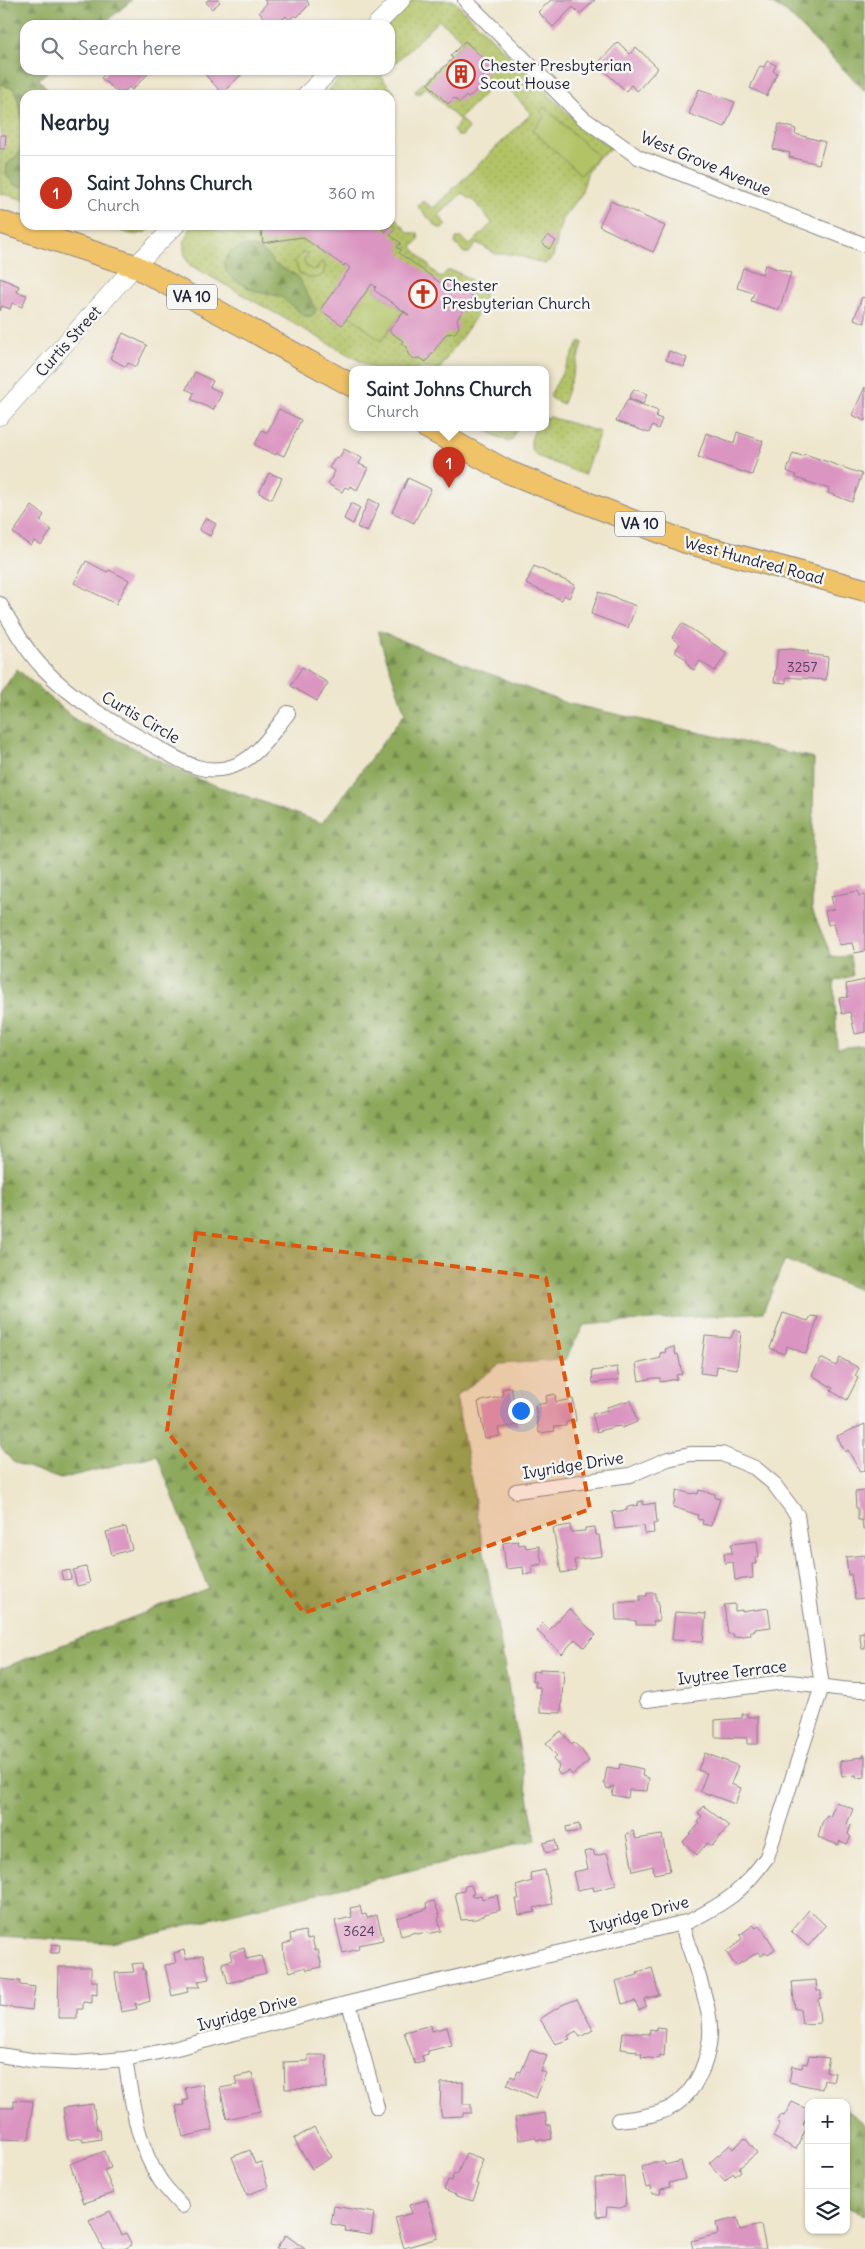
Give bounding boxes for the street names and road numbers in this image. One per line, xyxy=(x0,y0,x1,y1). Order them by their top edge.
street label: West Grove Avenue xyxy=(638,126,774,200)
road number: VA 10 xyxy=(167,284,217,310)
street label: Curtis Street xyxy=(31,301,106,381)
road number: VA 10 xyxy=(615,512,665,536)
street label: West Hundred Road xyxy=(682,532,826,588)
street label: Curtis Circle xyxy=(98,687,184,747)
street label: Ivyridge Drive xyxy=(521,1447,625,1483)
street label: Ivytree Terrace xyxy=(676,1655,788,1689)
street label: Ivyridge Drive xyxy=(587,1891,691,1937)
street label: Ivyridge Drive xyxy=(195,1989,299,2035)

